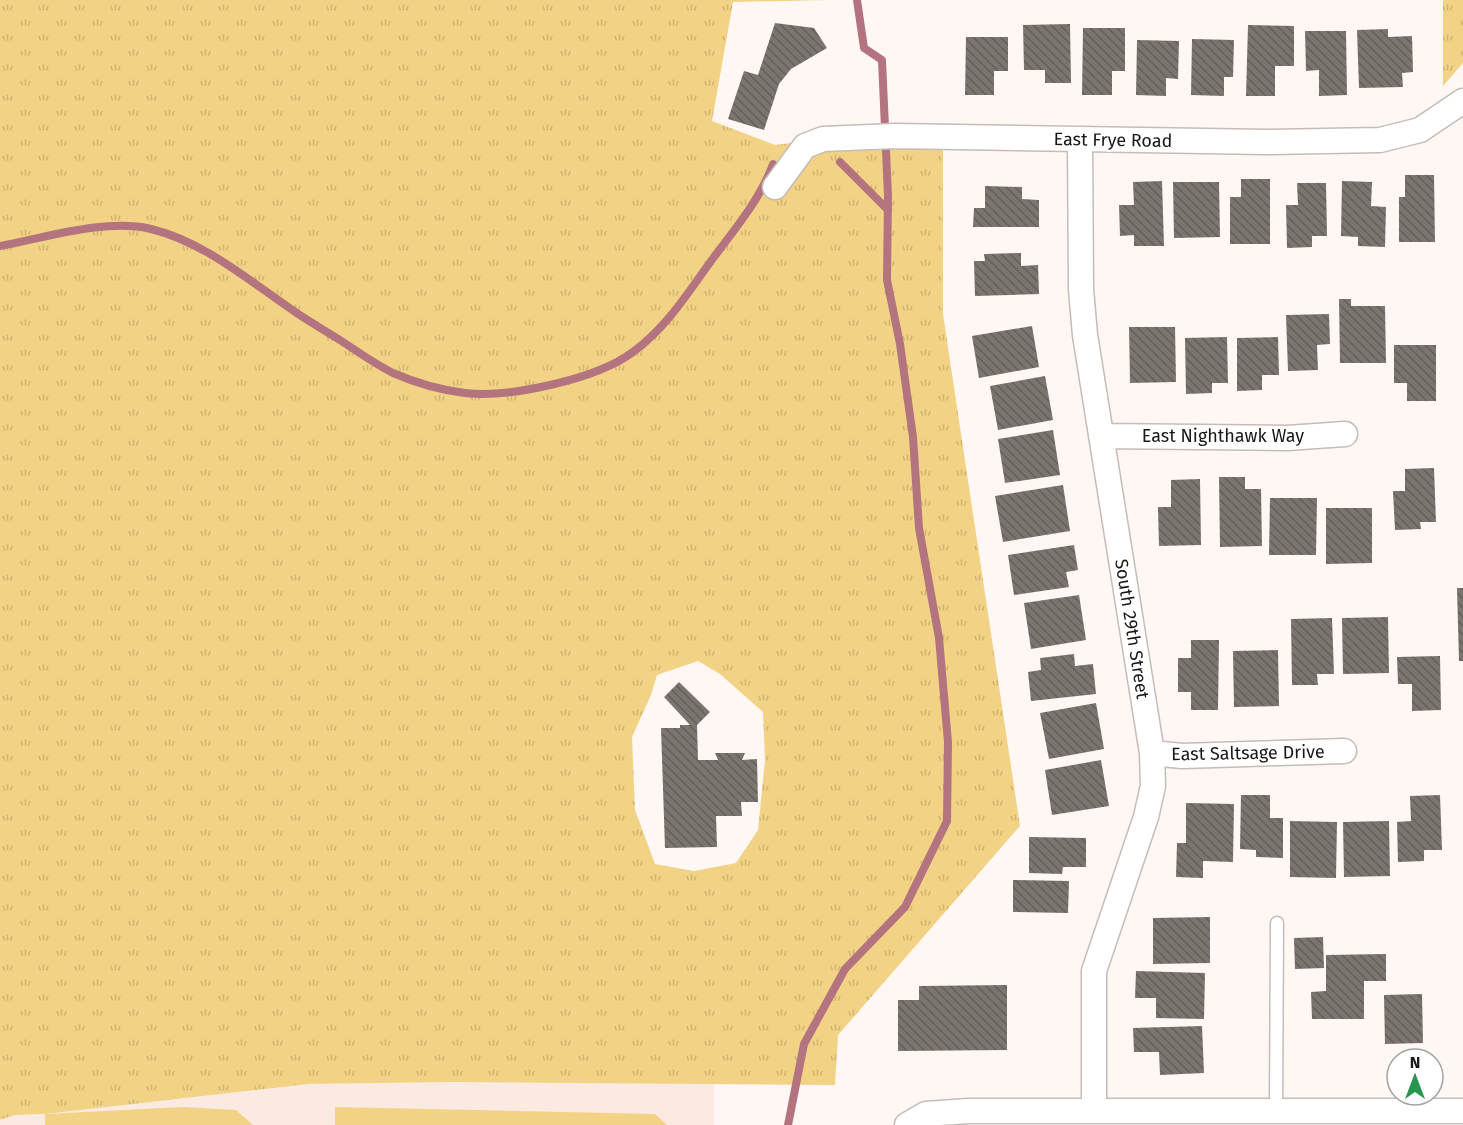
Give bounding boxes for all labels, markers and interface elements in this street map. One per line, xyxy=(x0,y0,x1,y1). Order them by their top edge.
street label: East Frye Road xyxy=(1053,128,1173,152)
street label: East Nighthawk Way xyxy=(1142,425,1304,447)
street label: South 29th Street xyxy=(1110,557,1154,701)
street label: East Saltsage Drive xyxy=(1171,741,1325,765)
north arrow xyxy=(1385,1047,1445,1107)
text: N xyxy=(1410,1053,1420,1072)

